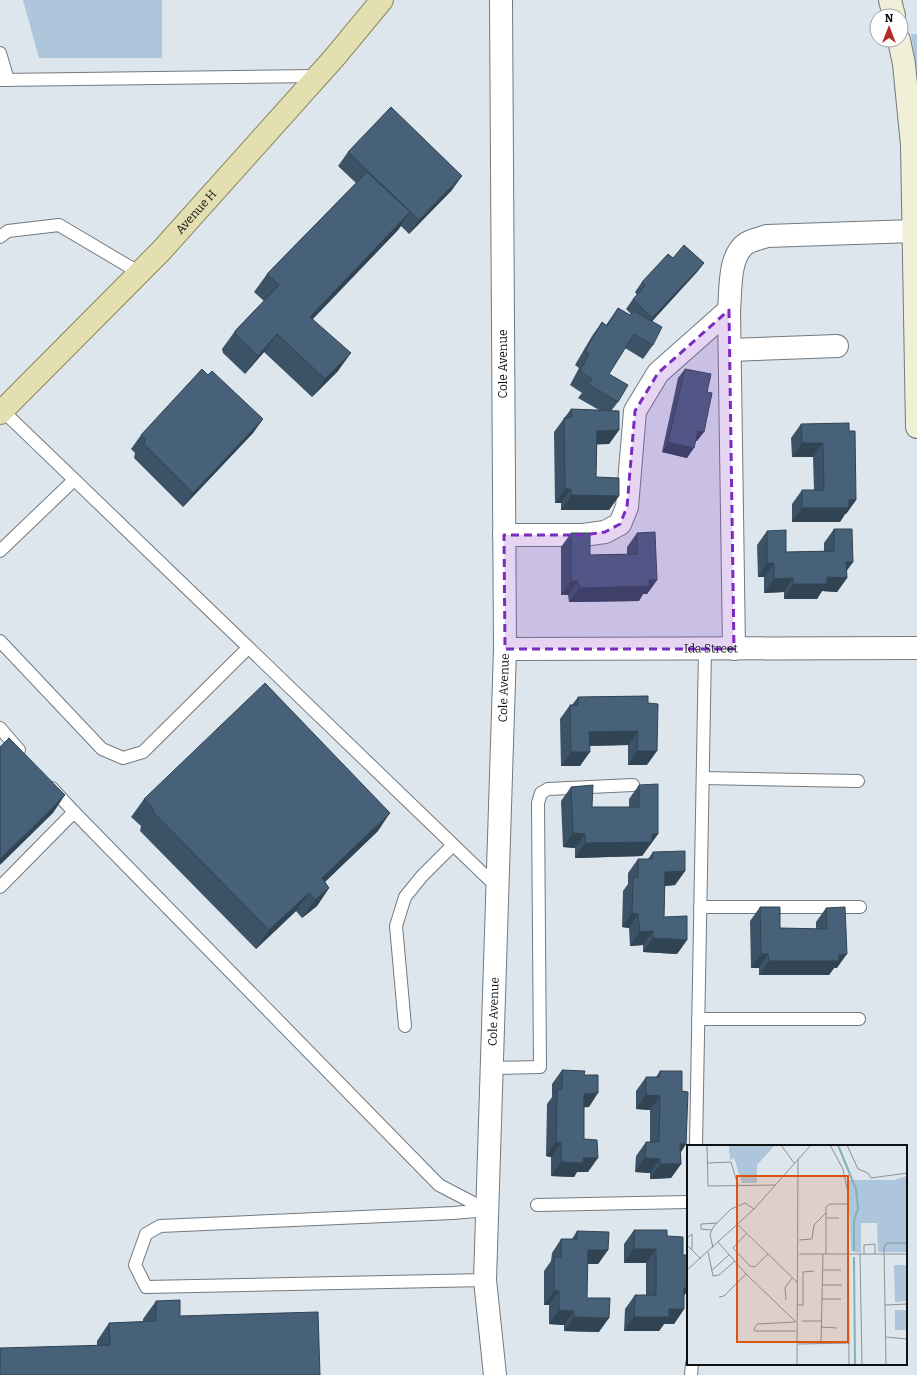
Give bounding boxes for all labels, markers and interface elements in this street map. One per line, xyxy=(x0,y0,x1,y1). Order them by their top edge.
north arrow xyxy=(869,8,909,48)
text: N xyxy=(885,12,894,25)
street label: Avenue H xyxy=(173,187,219,237)
street label: Cole Avenue xyxy=(496,330,510,398)
street label: Ida Street xyxy=(684,641,739,656)
street label: Cole Avenue xyxy=(496,653,512,723)
street label: Cole Avenue xyxy=(485,977,502,1046)
inset map xyxy=(687,1145,907,1365)

